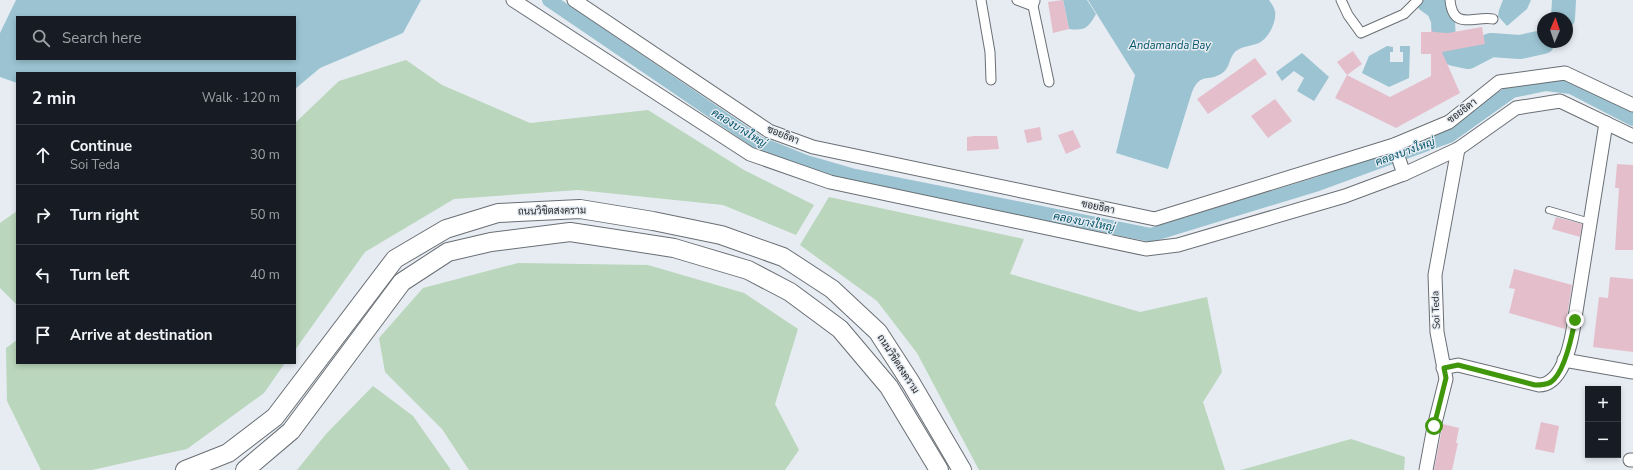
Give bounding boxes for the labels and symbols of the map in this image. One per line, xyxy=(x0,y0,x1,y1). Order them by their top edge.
north arrow xyxy=(1537,12,1573,48)
water label: Andamanda Bay xyxy=(1128,38,1211,53)
street label: ซอยธิดา xyxy=(1444,95,1480,127)
water label: คลองบางใหญ่ xyxy=(709,104,771,151)
street label: ซอยธิดา xyxy=(765,122,801,148)
water label: คลองบางใหญ่ xyxy=(1373,133,1438,170)
street label: ซอยธิดา xyxy=(1080,197,1116,217)
street label: ถนนวิชิตสงคราม xyxy=(518,203,586,219)
water label: คลองบางใหญ่ xyxy=(1052,208,1117,235)
street label: Soi Teda xyxy=(1428,291,1444,329)
route end xyxy=(1566,311,1584,329)
street label: ถนนวิชิตสงคราม xyxy=(874,332,922,396)
route start xyxy=(1425,417,1443,435)

